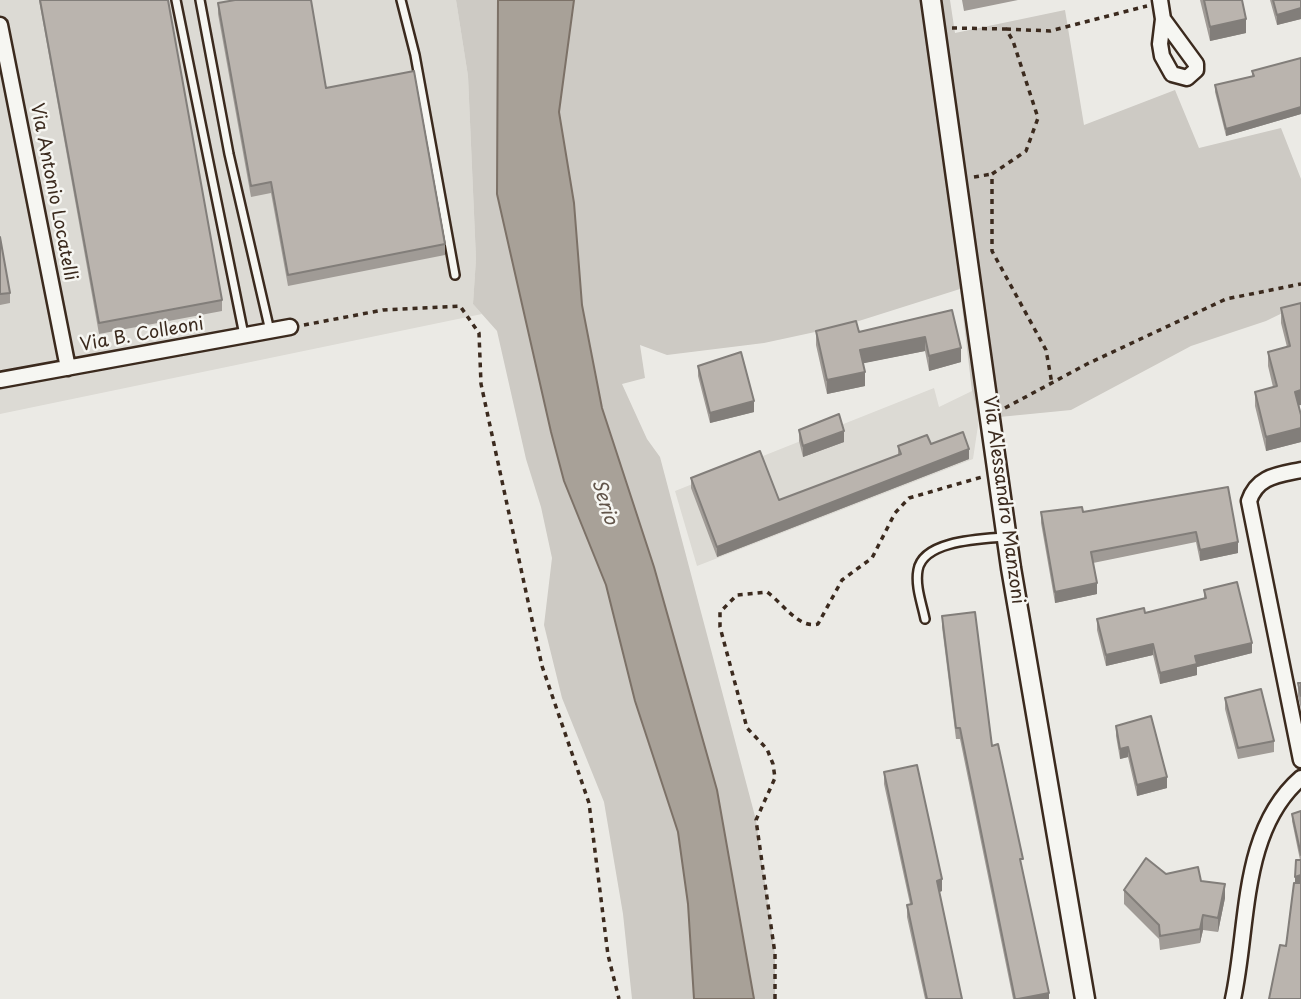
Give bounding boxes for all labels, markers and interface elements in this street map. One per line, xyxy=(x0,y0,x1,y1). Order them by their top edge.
street label: Via Antonio Locatelli xyxy=(25,101,81,283)
street label: Via B. Colleoni xyxy=(79,314,205,356)
street label: Via Alessandro Manzoni xyxy=(978,394,1028,606)
water label: Serio xyxy=(586,477,622,527)

